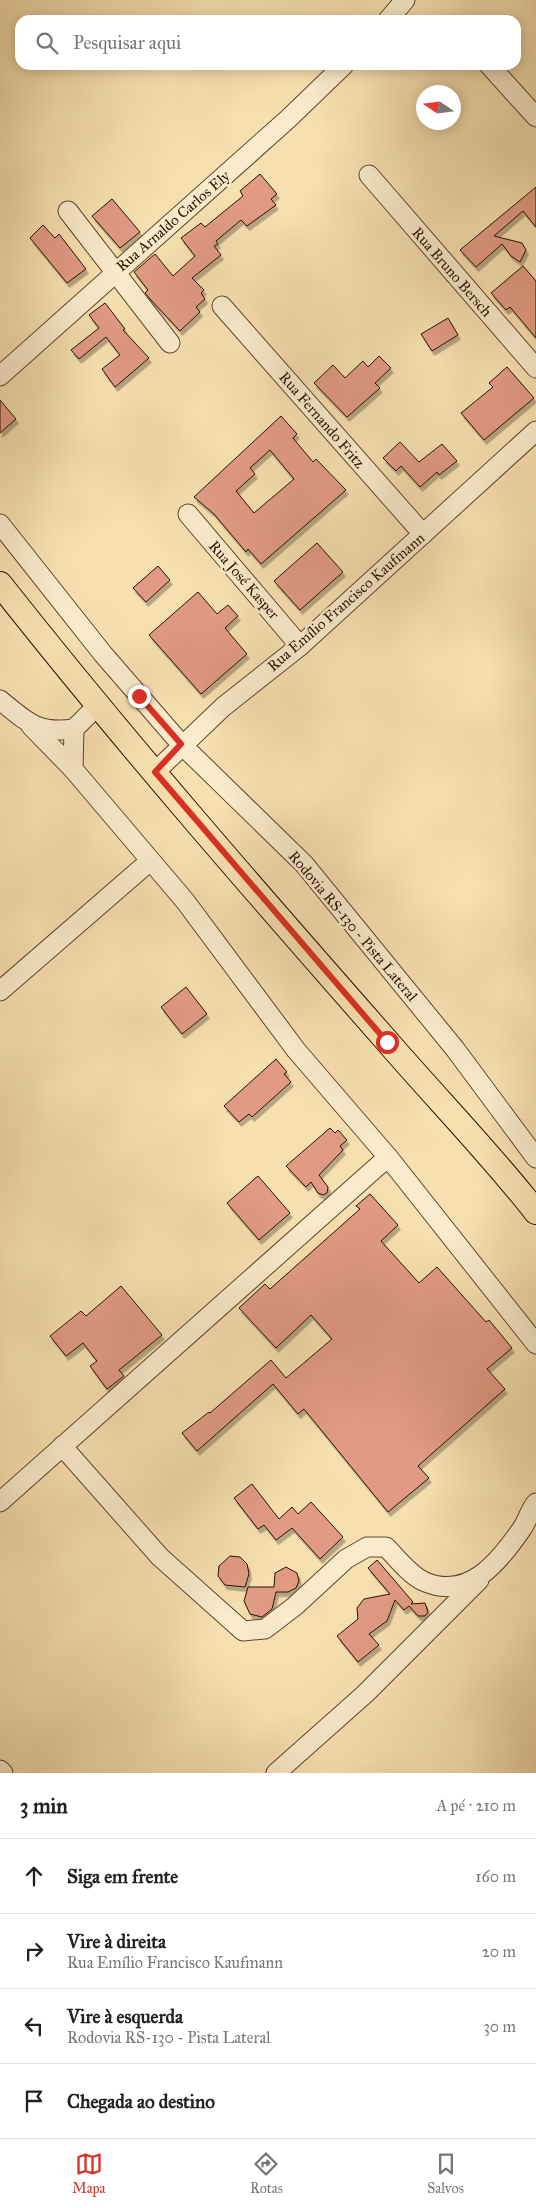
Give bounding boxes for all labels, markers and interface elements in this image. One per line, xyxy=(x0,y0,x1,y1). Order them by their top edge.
search box xyxy=(15,15,521,70)
icon: search xyxy=(33,29,61,57)
text: Pesquisar aqui xyxy=(73,31,181,54)
north arrow xyxy=(416,85,461,130)
street label: Rua Arnaldo Carlos Ely xyxy=(113,166,234,275)
street label: Rua Bruno Bersch xyxy=(408,224,496,321)
street label: Rua Fernando Fritz xyxy=(275,368,369,472)
street label: Rua Emílio Francisco Kaufmann xyxy=(264,529,428,675)
street label: Rua José Kasper xyxy=(204,537,283,624)
route end xyxy=(128,685,151,708)
street label: Rodovia RS-130 - Pista Lateral xyxy=(285,847,422,1006)
route start xyxy=(376,1031,399,1054)
text: 3 min xyxy=(20,1793,68,1819)
text: A pé · 210 m xyxy=(436,1796,516,1815)
icon: ahead xyxy=(20,1862,48,1890)
text: Siga em frente xyxy=(67,1865,178,1888)
text: 160 m xyxy=(475,1867,516,1886)
text: Vire à direita xyxy=(67,1930,166,1953)
icon: right xyxy=(20,1937,48,1965)
text: 20 m xyxy=(482,1942,516,1961)
text: Rua Emílio Francisco Kaufmann xyxy=(67,1953,283,1972)
text: Vire à esquerda xyxy=(67,2005,183,2028)
icon: left xyxy=(20,2012,48,2040)
text: 30 m xyxy=(483,2017,516,2036)
text: Rodovia RS-130 - Pista Lateral xyxy=(67,2028,271,2047)
icon: arrive xyxy=(20,2087,48,2115)
text: Chegada ao destino xyxy=(67,2090,215,2113)
tab: Mapa xyxy=(72,2150,105,2197)
tab: Rotas xyxy=(250,2150,283,2197)
tab: Salvos xyxy=(427,2150,464,2197)

